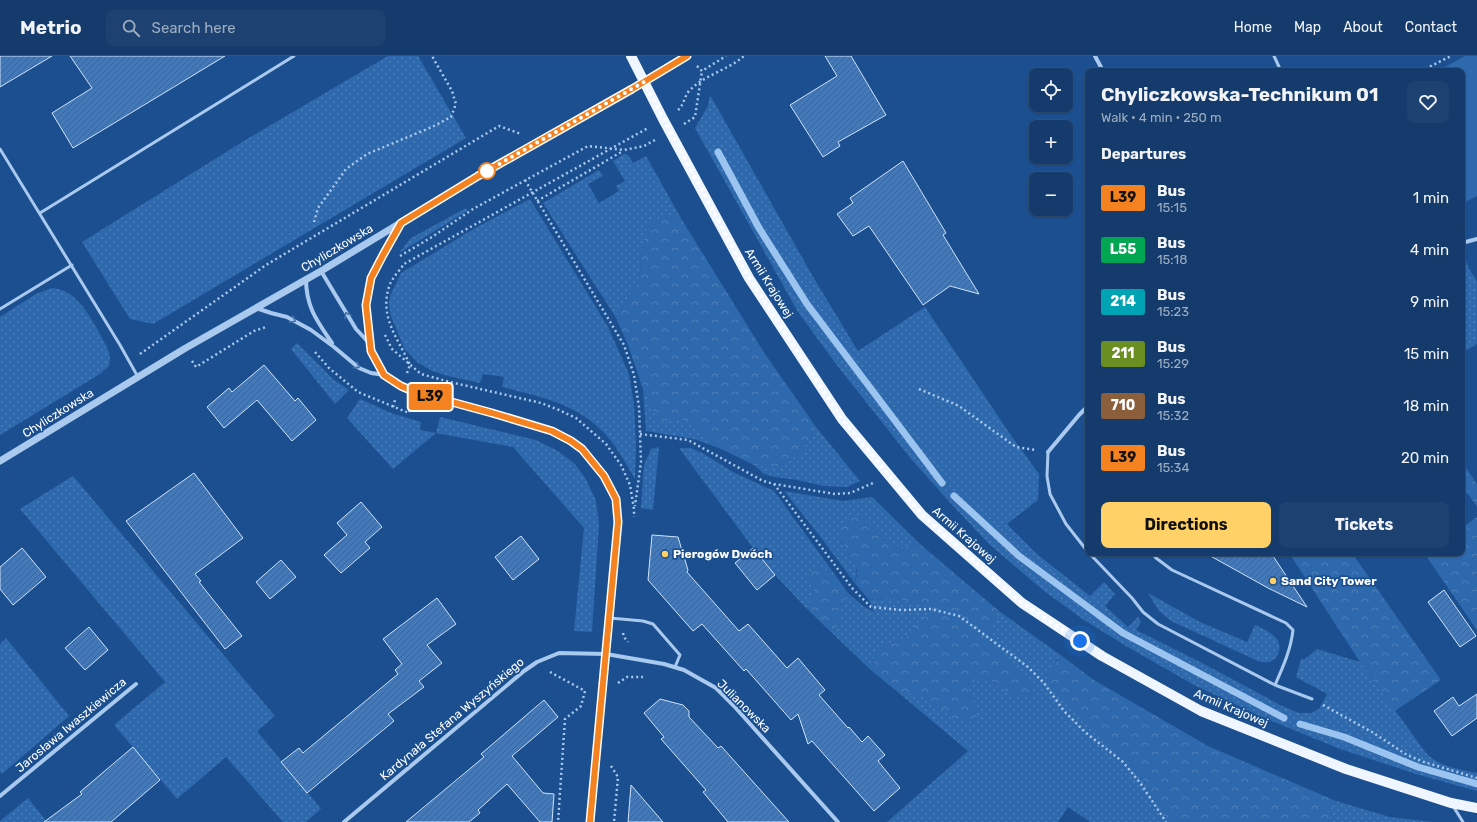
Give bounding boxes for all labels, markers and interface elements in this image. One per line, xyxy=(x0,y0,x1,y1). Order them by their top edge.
search box xyxy=(106,10,386,46)
text: Metrio xyxy=(20,16,82,39)
icon: search xyxy=(120,17,142,39)
text: Search here xyxy=(152,19,236,37)
text: Home xyxy=(1234,19,1272,36)
text: Map xyxy=(1294,19,1321,36)
text: About xyxy=(1343,19,1383,36)
text: Contact xyxy=(1405,19,1457,36)
map controls xyxy=(1029,68,1073,216)
button: locate xyxy=(1029,68,1073,112)
button: heart xyxy=(1407,81,1449,123)
text: Chyliczkowska-Technikum 01 xyxy=(1101,83,1378,106)
text: Walk · 4 min · 250 m xyxy=(1101,110,1222,125)
button: + xyxy=(1029,120,1073,164)
text: Departures xyxy=(1101,145,1186,163)
unlabelled marker xyxy=(478,162,496,180)
button: − xyxy=(1029,172,1073,216)
text: Bus xyxy=(1157,182,1185,200)
text: L39 xyxy=(1110,189,1136,206)
text: 1 min xyxy=(1413,189,1449,207)
text: 15:15 xyxy=(1157,200,1187,215)
street label: Chyliczkowska xyxy=(299,221,375,275)
text: Bus xyxy=(1157,234,1185,252)
text: L55 xyxy=(1110,241,1136,258)
text: 4 min xyxy=(1410,241,1449,259)
street label: Armii Krajowej xyxy=(742,246,796,320)
text: 15:18 xyxy=(1157,252,1187,267)
text: Bus xyxy=(1157,286,1185,304)
text: 214 xyxy=(1110,293,1136,310)
text: 9 min xyxy=(1410,293,1449,311)
text: 15:23 xyxy=(1157,304,1189,319)
one-way arrow xyxy=(344,312,352,319)
one-way arrow xyxy=(289,316,296,323)
text: Bus xyxy=(1157,338,1185,356)
text: 211 xyxy=(1111,345,1135,362)
text: 15 min xyxy=(1404,345,1449,363)
text: 15:29 xyxy=(1157,356,1189,371)
one-way arrow xyxy=(353,361,360,369)
line badge: L39 xyxy=(407,384,453,410)
street label: Chyliczkowska xyxy=(20,386,96,440)
text: L39 xyxy=(417,388,443,405)
text: Bus xyxy=(1157,390,1185,408)
text: 710 xyxy=(1111,397,1135,414)
text: 18 min xyxy=(1403,397,1449,415)
text: 15:32 xyxy=(1157,408,1189,423)
text: Bus xyxy=(1157,442,1185,460)
text: L39 xyxy=(1110,449,1136,466)
text: 20 min xyxy=(1401,449,1449,467)
text: 15:34 xyxy=(1157,460,1190,475)
button: Directions xyxy=(1101,502,1271,548)
button: Tickets xyxy=(1279,502,1449,548)
street label: Armii Krajowej xyxy=(929,504,999,566)
place label: Pierogów Dwóch xyxy=(673,547,772,561)
marker: Pierogów Dwóch xyxy=(660,549,670,559)
place label: Sand City Tower xyxy=(1281,574,1377,588)
marker: Sand City Tower xyxy=(1268,576,1278,586)
your location xyxy=(1070,631,1090,651)
street label: Kardynała Stefana Wyszyńskiego xyxy=(377,655,527,783)
street label: Jarosława Iwaszkiewicza xyxy=(13,675,129,775)
street label: Julianowska xyxy=(714,676,774,736)
street label: Armii Krajowej xyxy=(1192,686,1270,730)

